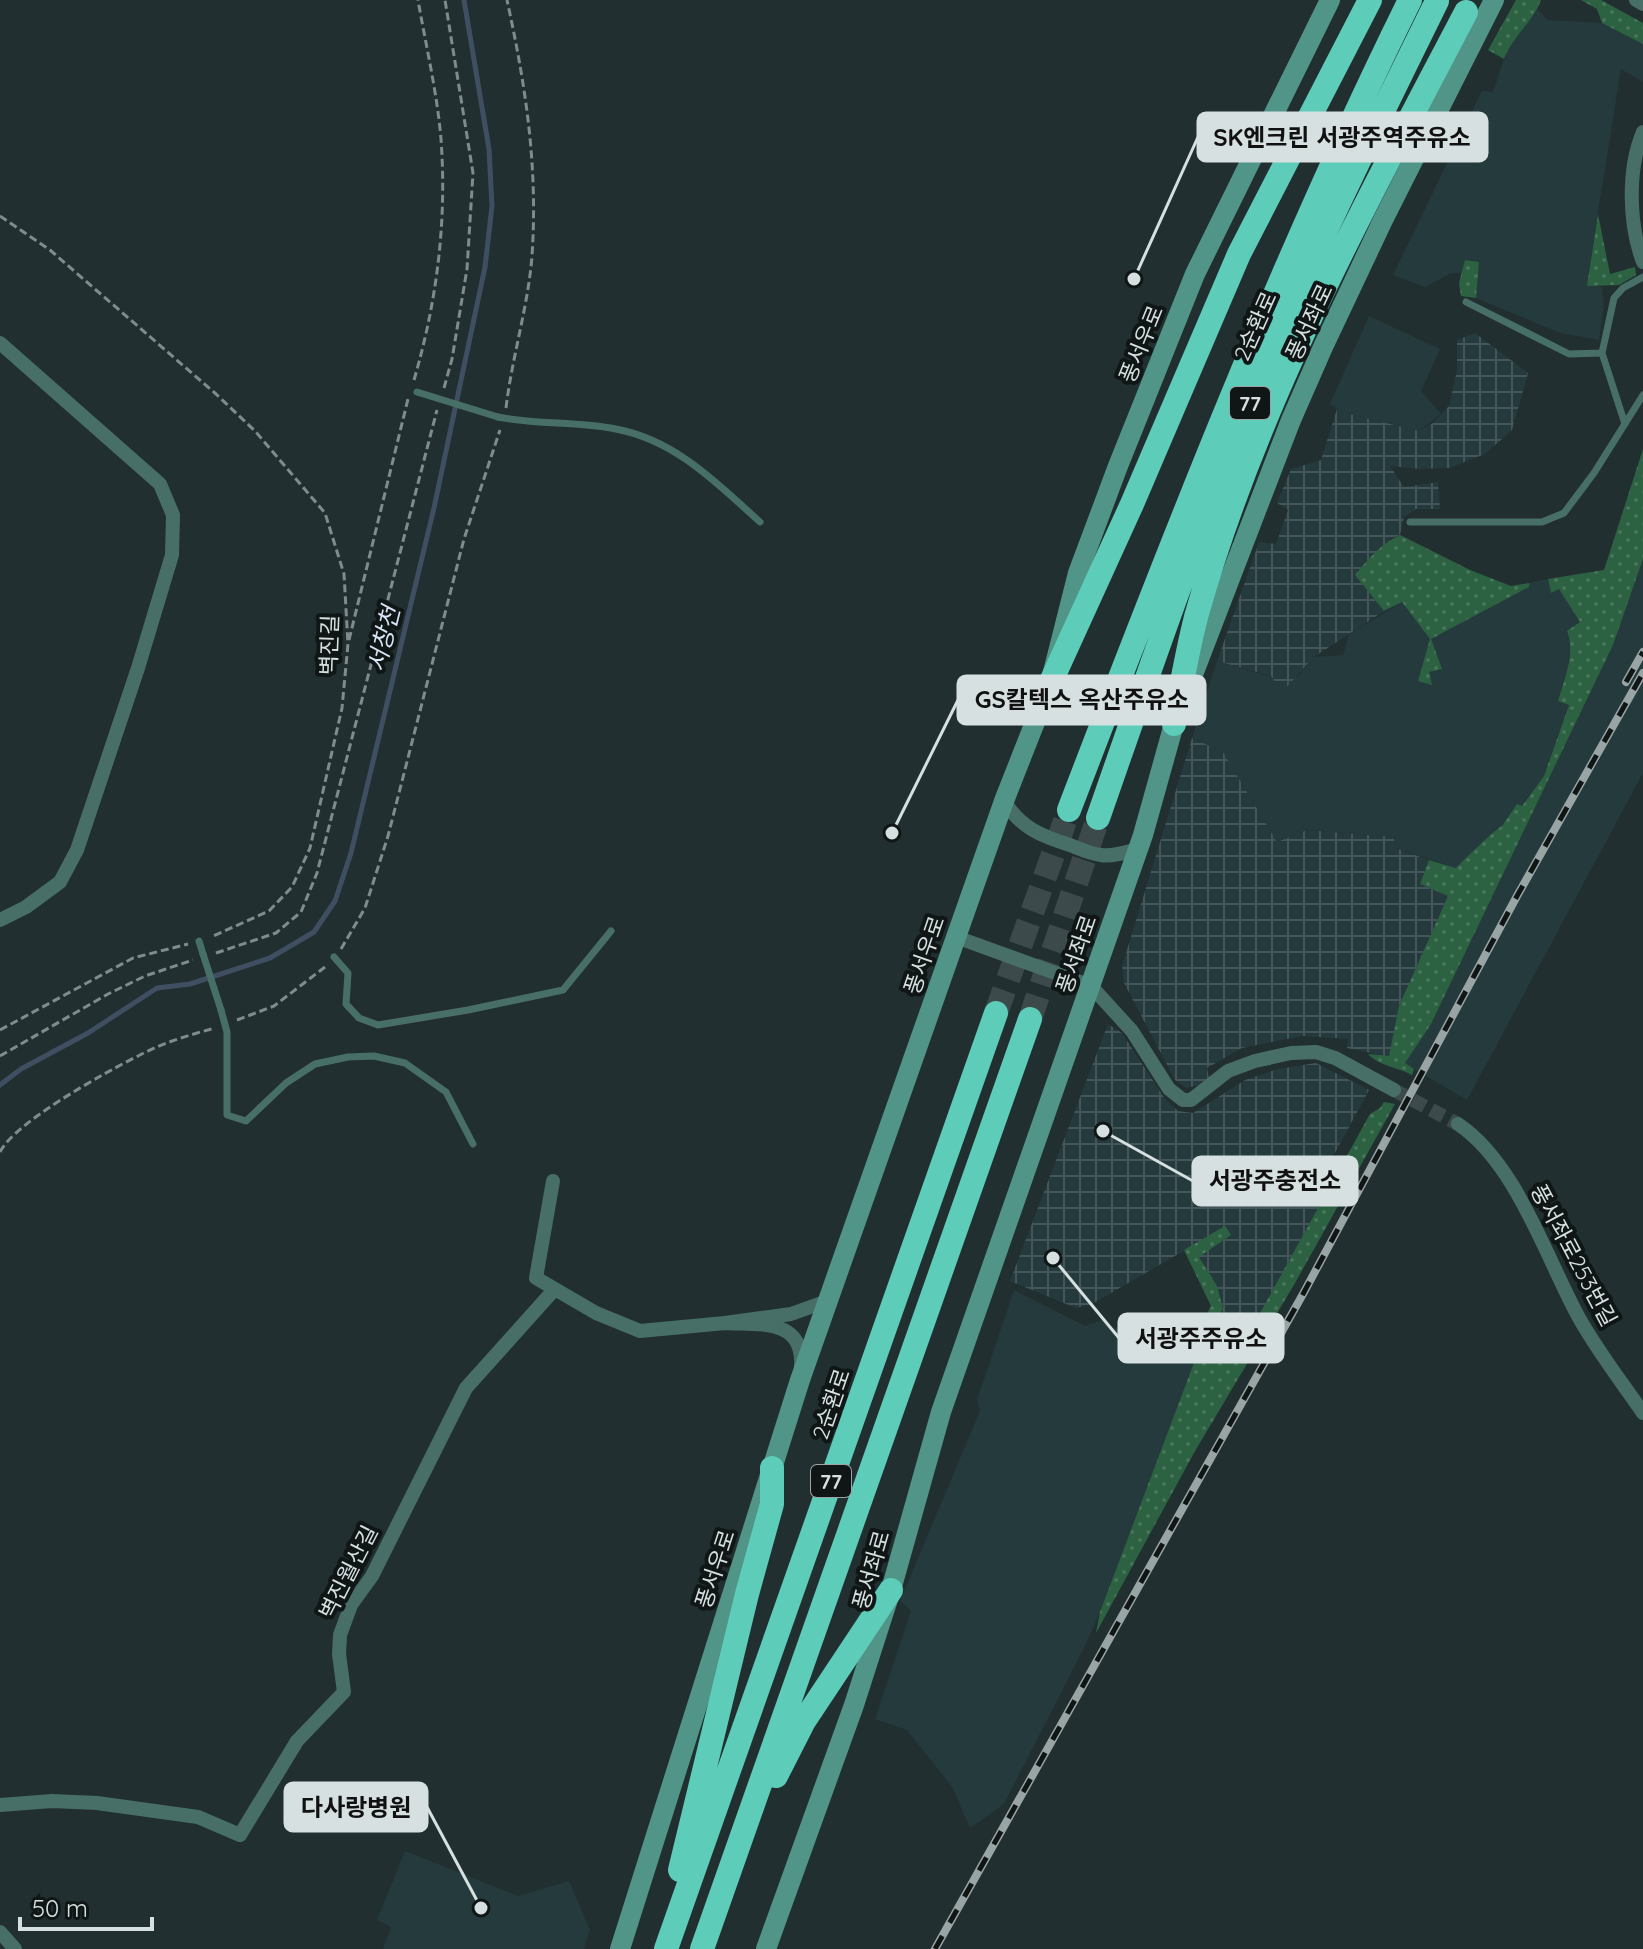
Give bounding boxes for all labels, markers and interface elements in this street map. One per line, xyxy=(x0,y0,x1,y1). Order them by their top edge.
callout: SK엔크린 서광주역주유소 xyxy=(1198,113,1487,161)
text: SK엔크린 서광주역주유소 xyxy=(1213,122,1471,152)
street label: 풍서좌로 xyxy=(1279,279,1339,365)
street label: 2순환로 xyxy=(1227,287,1283,365)
street label: 풍서우로 xyxy=(1113,301,1169,387)
road number: 77 xyxy=(1230,387,1270,419)
water label: 서창천 xyxy=(360,600,406,675)
street label: 벽진길 xyxy=(314,614,344,676)
callout: GS칼텍스 옥산주유소 xyxy=(958,676,1205,724)
text: GS칼텍스 옥산주유소 xyxy=(975,684,1189,714)
street label: 풍서좌로 xyxy=(1050,911,1102,997)
street label: 풍서우로 xyxy=(898,912,950,998)
callout: 서광주충전소 xyxy=(1193,1157,1357,1205)
text: 서광주충전소 xyxy=(1209,1165,1341,1195)
street label: 풍서좌로253번길 xyxy=(1525,1179,1623,1331)
callout: 서광주주유소 xyxy=(1119,1314,1283,1362)
text: 서광주주유소 xyxy=(1135,1323,1267,1353)
street label: 2순환로 xyxy=(806,1365,856,1443)
road number: 77 xyxy=(811,1465,851,1497)
street label: 벽진월산길 xyxy=(313,1521,383,1623)
street label: 풍서우로 xyxy=(689,1526,741,1612)
street label: 풍서좌로 xyxy=(846,1527,896,1613)
callout: 다사랑병원 xyxy=(285,1783,427,1831)
text: 다사랑병원 xyxy=(301,1792,411,1822)
scale bar xyxy=(20,1881,152,1931)
text: 50 m xyxy=(32,1893,88,1923)

